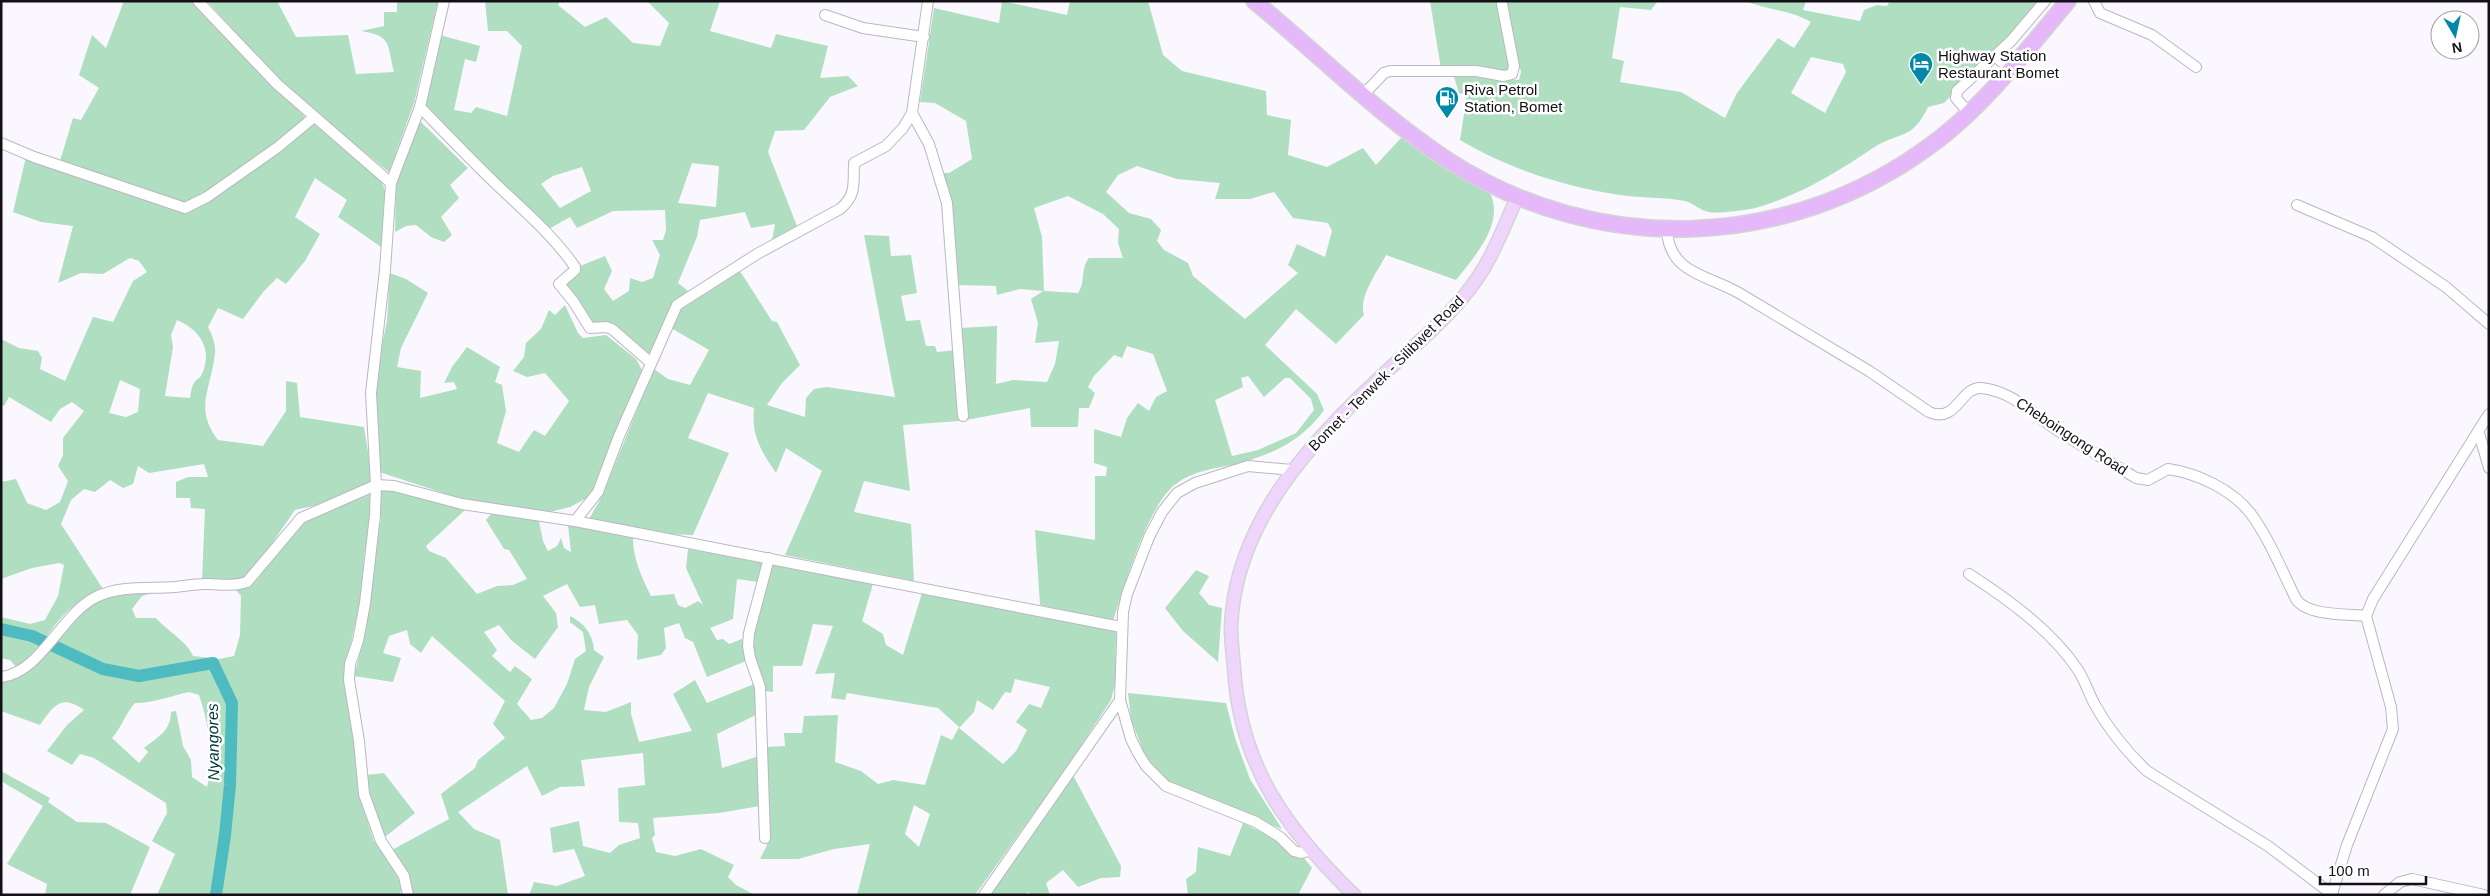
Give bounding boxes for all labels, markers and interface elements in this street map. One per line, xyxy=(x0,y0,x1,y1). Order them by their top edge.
north arrow xyxy=(2430,10,2480,60)
text: N xyxy=(2451,39,2463,57)
place label: Highway Station Restaurant Bomet xyxy=(1938,47,2060,81)
hotel icon: Highway Station Restaurant Bomet xyxy=(1908,51,1934,85)
place label: Riva Petrol Station, Bomet xyxy=(1464,81,1563,115)
fuel station icon: Riva Petrol Station, Bomet xyxy=(1434,85,1460,119)
street label: Bomet - Tenwek - Silibwet Road xyxy=(1305,292,1467,454)
street label: Cheboingong Road xyxy=(2013,394,2131,478)
water label: Nyangores xyxy=(204,703,222,781)
scale bar xyxy=(2320,854,2426,886)
text: 100 m xyxy=(2328,862,2370,879)

